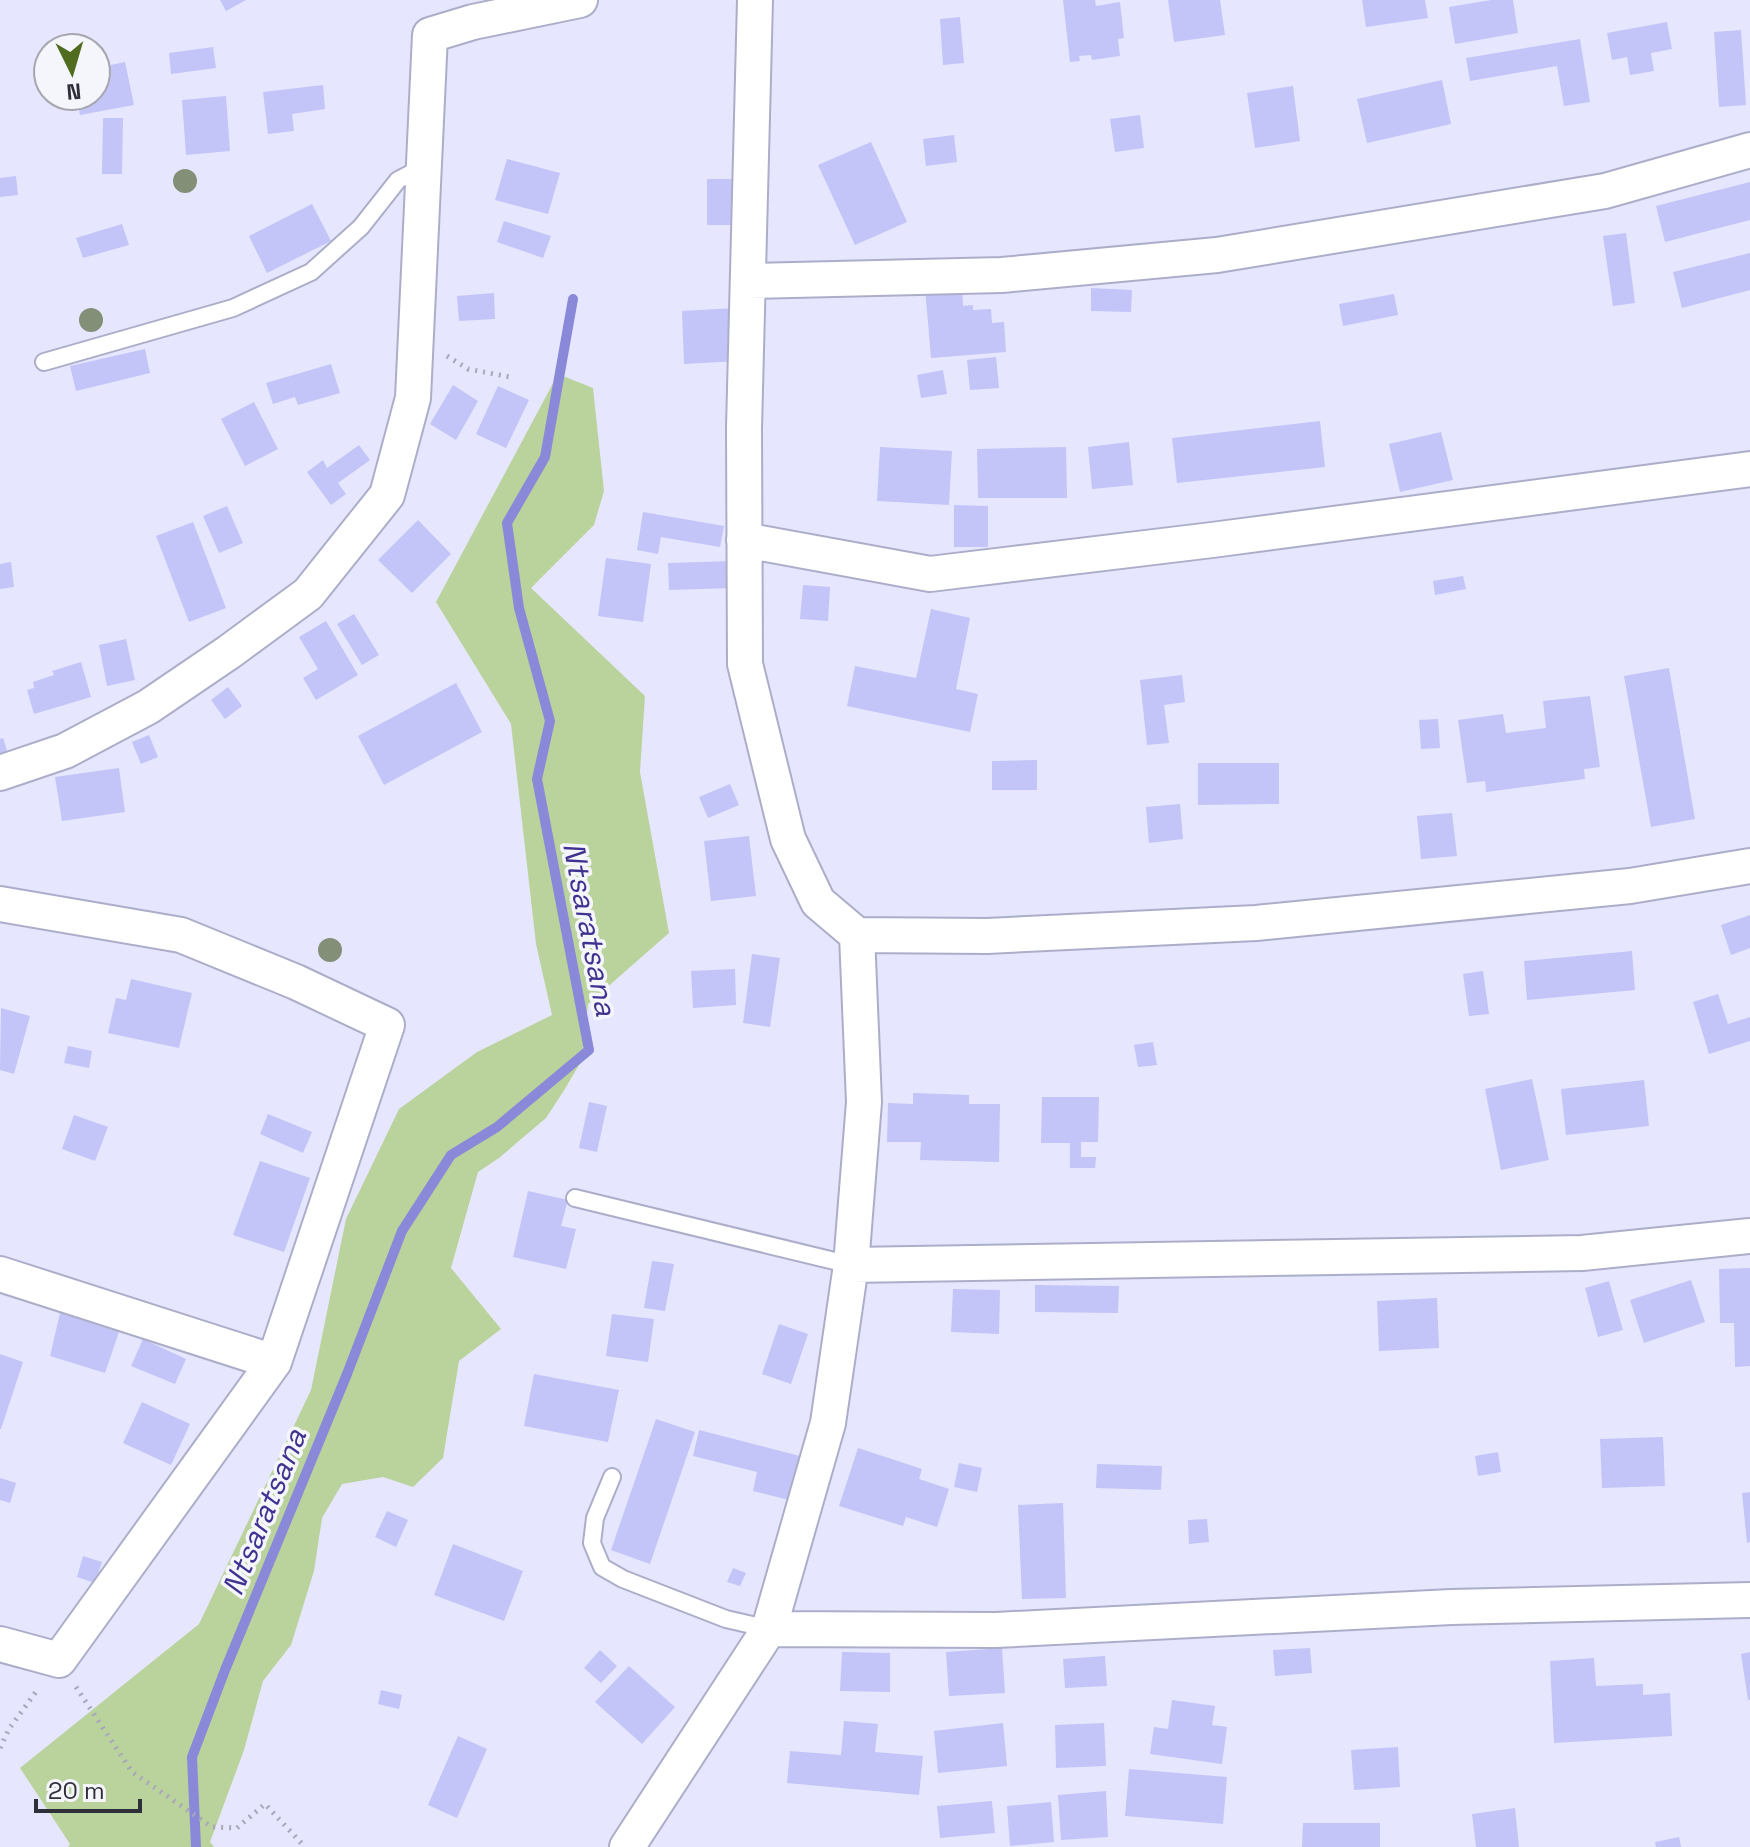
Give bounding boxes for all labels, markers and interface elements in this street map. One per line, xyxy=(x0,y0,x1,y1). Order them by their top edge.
north arrow xyxy=(32,32,112,112)
text: N xyxy=(65,77,82,107)
water label: Ntsaratsana xyxy=(554,839,626,1020)
water label: Ntsaratsana xyxy=(213,1422,315,1601)
scale bar xyxy=(36,1763,140,1813)
text: 20 m xyxy=(48,1775,105,1806)

